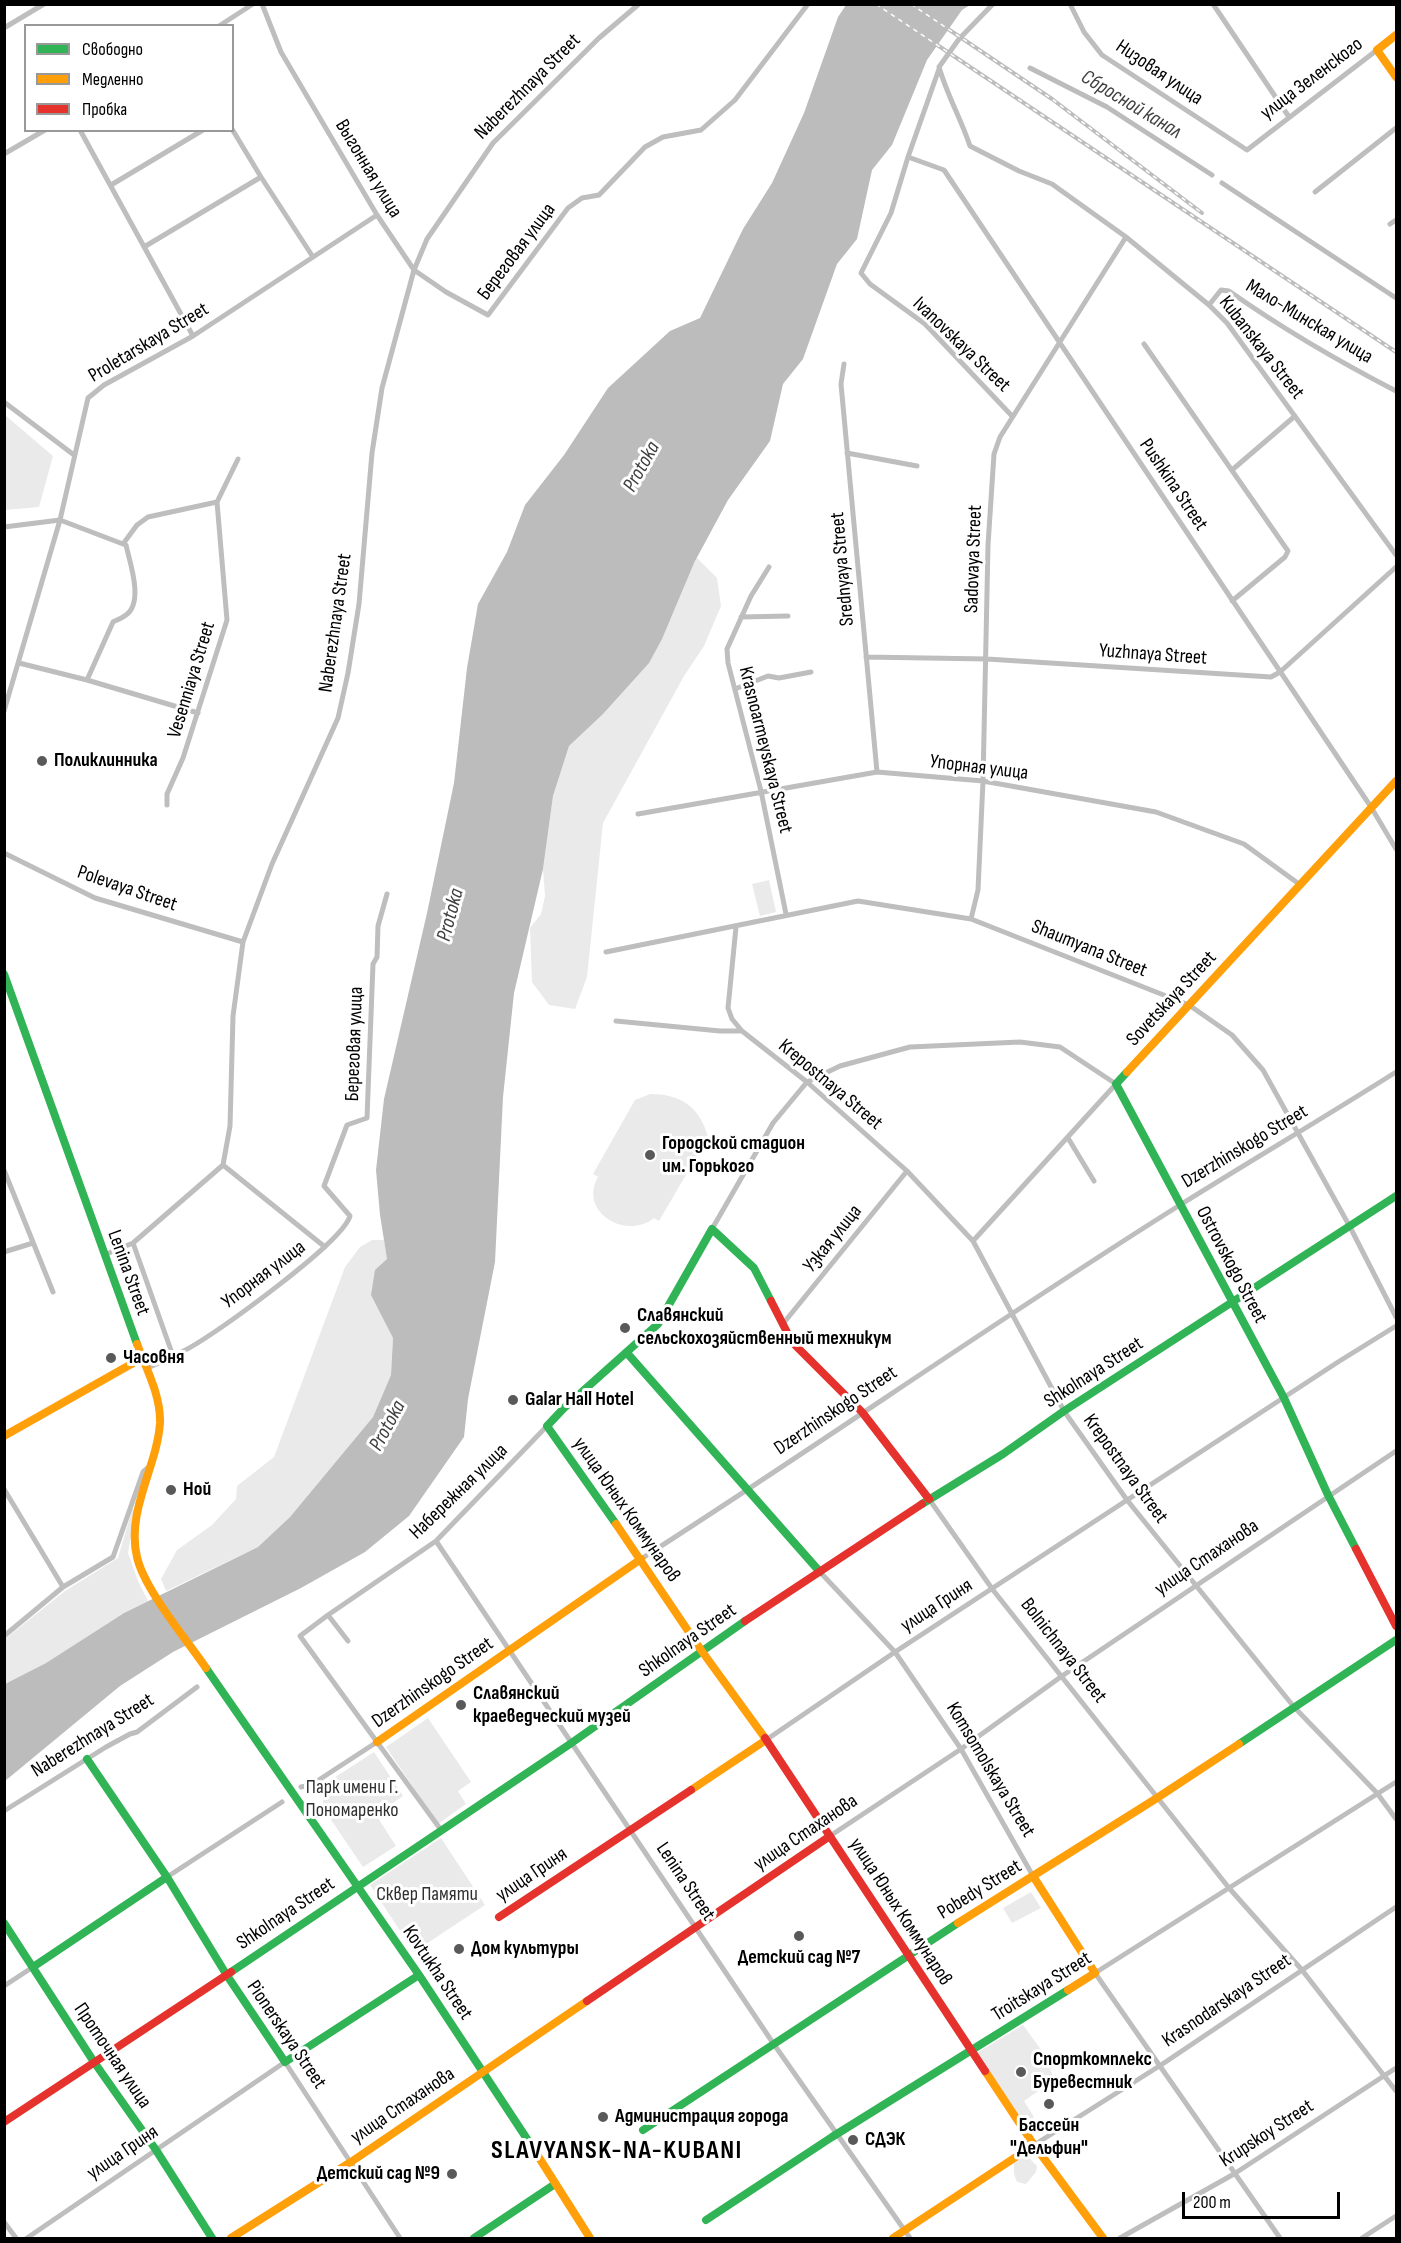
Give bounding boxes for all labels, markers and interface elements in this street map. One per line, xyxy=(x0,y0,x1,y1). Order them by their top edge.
legend xyxy=(24,24,234,132)
street label: Naberezhnaya Street xyxy=(470,29,586,145)
street label: улица Зеленского xyxy=(1256,33,1368,125)
street label: Низовая улица xyxy=(1111,35,1207,111)
text: Свободно xyxy=(82,39,143,60)
water label: Сбросной канал xyxy=(1076,65,1186,145)
text: Медленно xyxy=(82,69,144,90)
text: Пробка xyxy=(82,99,127,120)
street label: Выгонная улица xyxy=(329,115,407,223)
street label: Береговая улица xyxy=(473,199,561,305)
street label: Мало-Минская улица xyxy=(1241,275,1377,369)
street label: Ivanovskaya Street xyxy=(907,292,1015,398)
street label: Kubanskaya Street xyxy=(1213,292,1309,404)
street label: Proletarskaya Street xyxy=(85,298,213,388)
street label: Pushkina Street xyxy=(1134,435,1212,535)
water label: Protoka xyxy=(618,438,666,496)
street label: Sadovaya Street xyxy=(960,504,988,614)
street label: Srednyaya Street xyxy=(826,511,860,627)
street label: Naberezhnaya Street xyxy=(314,552,358,694)
street label: Vesenniaya Street xyxy=(163,619,221,741)
street label: Yuzhnaya Street xyxy=(1098,639,1208,671)
street label: Krasnoarmeyskaya Street xyxy=(733,664,797,836)
place label: Поликлинника xyxy=(54,749,158,773)
street label: Упорная улица xyxy=(928,750,1030,786)
marker: Поликлинника xyxy=(35,754,49,768)
street label: Polevaya Street xyxy=(74,861,180,917)
water label: Protoka xyxy=(432,886,470,944)
street label: Shaumyana Street xyxy=(1028,915,1150,983)
street label: Sovetskaya Street xyxy=(1122,947,1222,1051)
street label: Береговая улица xyxy=(341,986,369,1102)
street label: Krepostnaya Street xyxy=(773,1034,887,1136)
street label: Dzerzhinskogo Street xyxy=(1178,1100,1312,1194)
place label: Городской cтадион им. Горького xyxy=(662,1132,805,1179)
marker: Городской cтадион им. Горького xyxy=(643,1148,657,1162)
street label: Узкая улица xyxy=(798,1200,868,1278)
street label: Ostrovskogo Street xyxy=(1190,1203,1272,1327)
street label: Lenina Street xyxy=(101,1227,155,1319)
street label: Упорная улица xyxy=(217,1236,311,1314)
place label: Славянский сельскохозяйственный техникум xyxy=(637,1304,892,1351)
marker: Славянский сельскохозяйственный техникум xyxy=(618,1321,632,1335)
street label: Shkolnaya Street xyxy=(1040,1332,1148,1414)
place label: Часовня xyxy=(123,1346,184,1370)
marker: Часовня xyxy=(104,1351,118,1365)
street label: Dzerzhinskogo Street xyxy=(770,1361,902,1461)
place label: Galar Hall Hotel xyxy=(525,1388,634,1412)
marker: Galar Hall Hotel xyxy=(506,1393,520,1407)
water label: Protoka xyxy=(364,1396,412,1456)
street label: Krepostnaya Street xyxy=(1077,1410,1173,1528)
street label: улица Юных Коммунаров xyxy=(567,1433,685,1587)
street label: Набережная улица xyxy=(405,1439,513,1545)
place label: Ной xyxy=(183,1478,211,1502)
marker: Ной xyxy=(164,1483,178,1497)
street label: улица Стаханова xyxy=(1151,1514,1263,1602)
street label: улица Гриня xyxy=(897,1574,977,1638)
street label: Bolnichnaya Street xyxy=(1015,1594,1111,1708)
street label: Shkolnaya Street xyxy=(635,1599,741,1683)
street label: Dzerzhinskogo Street xyxy=(368,1632,498,1734)
place label: Славянский краеведческий музей xyxy=(473,1682,631,1729)
street label: Naberezhnaya Street xyxy=(27,1689,159,1783)
marker: Славянский краеведческий музей xyxy=(454,1698,468,1712)
street label: Komsomolskaya Street xyxy=(940,1698,1040,1842)
park label: Парк имени Г. Пономаренко xyxy=(306,1776,398,1823)
street label: улица Стаханова xyxy=(750,1789,862,1877)
street label: улица Юных Коммунаров xyxy=(843,1834,957,1990)
street label: Lenina Street xyxy=(650,1838,720,1926)
street label: улица Гриня xyxy=(492,1842,572,1908)
street label: Pobedy Street xyxy=(934,1855,1026,1925)
street label: Shkolnaya Street xyxy=(232,1872,340,1956)
park label: Сквер Памяти xyxy=(376,1883,478,1907)
street label: Kovtukha Street xyxy=(397,1921,477,2025)
marker: Детский сад №7 xyxy=(792,1929,806,1943)
place label: Дом культуры xyxy=(471,1937,579,1961)
marker: Дом культуры xyxy=(452,1942,466,1956)
place label: Детский сад №7 xyxy=(738,1946,860,1970)
street label: Troitskaya Street xyxy=(988,1947,1096,2027)
street label: Krasnodarskaya Street xyxy=(1158,1949,1296,2053)
street label: Pionerskaya Street xyxy=(241,1976,331,2094)
street label: Проточная улица xyxy=(68,1999,156,2113)
place label: Cпорткомплекс Буревестник xyxy=(1033,2048,1152,2095)
street label: улица Стаханова xyxy=(347,2062,459,2150)
marker: Cпорткомплекс Буревестник xyxy=(1014,2065,1028,2079)
street label: Krupskoy Street xyxy=(1216,2095,1318,2173)
marker: Бассейн "Дельфин" xyxy=(1042,2097,1056,2111)
place label: Администрация города xyxy=(615,2105,788,2129)
marker: Администрация города xyxy=(596,2110,610,2124)
place label: Бассейн "Дельфин" xyxy=(1010,2114,1088,2161)
street label: улица Гриня xyxy=(83,2120,163,2186)
place label: СДЭК xyxy=(865,2128,905,2152)
marker: СДЭК xyxy=(846,2133,860,2147)
district label: SLAVYANSK-NA-KUBANI xyxy=(491,2135,743,2167)
place label: Детский сад №9 xyxy=(317,2162,440,2186)
marker: Детский сад №9 xyxy=(445,2167,459,2181)
scale bar xyxy=(1185,2180,1342,2218)
text: 200 m xyxy=(1193,2192,1231,2213)

